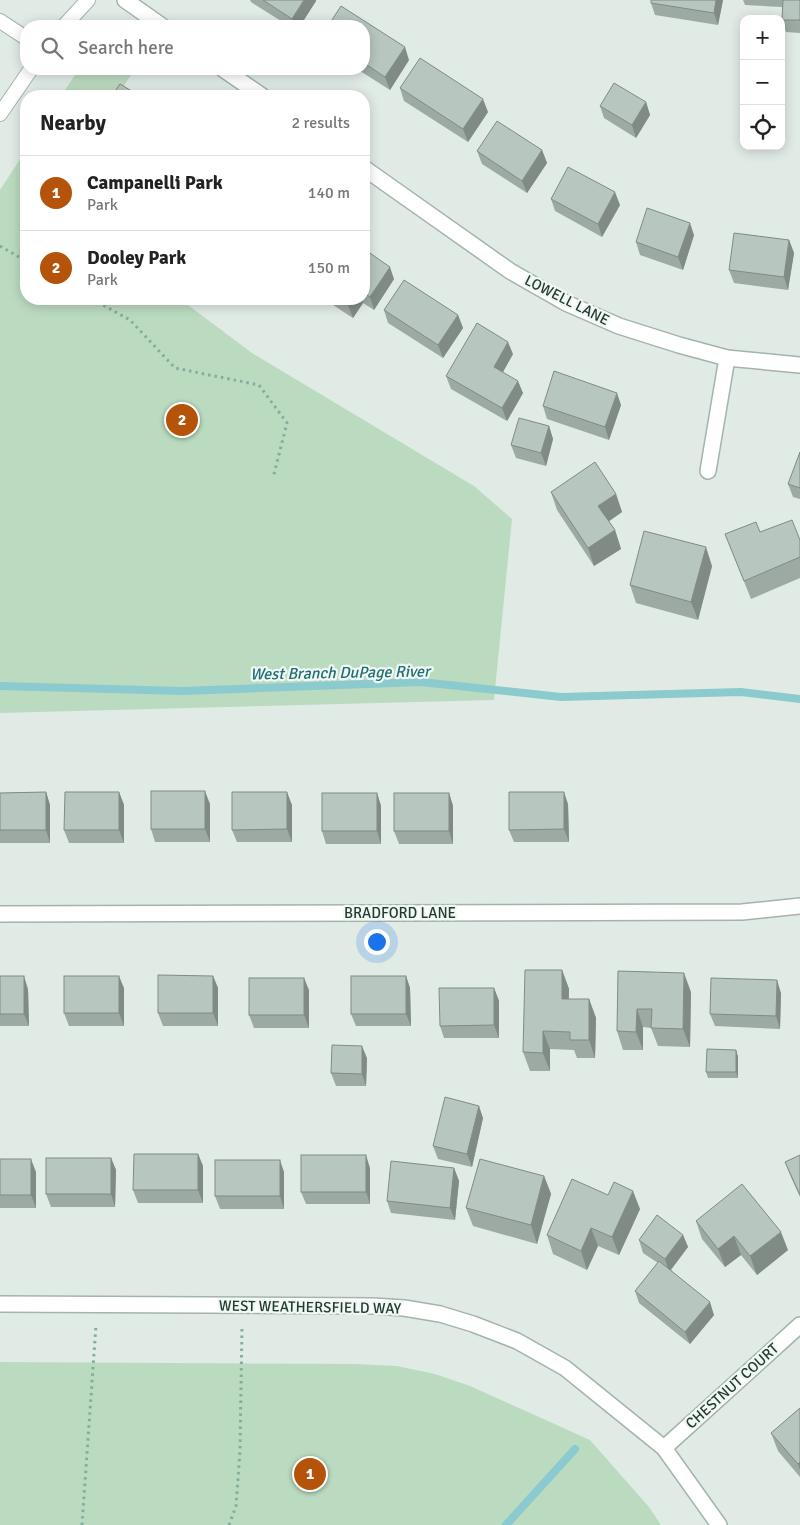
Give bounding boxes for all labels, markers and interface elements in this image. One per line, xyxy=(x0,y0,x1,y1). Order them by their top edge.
map controls xyxy=(740,15,785,150)
button: + xyxy=(740,15,785,60)
search box xyxy=(20,20,370,75)
icon: search xyxy=(38,34,66,62)
text: Search here xyxy=(78,36,174,60)
button: − xyxy=(740,60,785,105)
button: locate xyxy=(740,105,785,150)
text: Nearby xyxy=(40,110,106,136)
text: 2 results xyxy=(291,113,350,133)
text: Campanelli Park xyxy=(87,171,223,195)
text: 1 xyxy=(52,183,60,203)
text: 140 m xyxy=(308,183,350,203)
text: Park xyxy=(87,195,118,215)
text: Dooley Park xyxy=(87,246,186,270)
text: 2 xyxy=(52,258,60,278)
text: 150 m xyxy=(308,258,350,278)
text: Park xyxy=(87,270,118,290)
street label: LOWELL LANE xyxy=(522,271,612,329)
pin: 2 xyxy=(166,401,198,439)
water label: West Branch DuPage River xyxy=(250,661,432,685)
street label: BRADFORD LANE xyxy=(344,904,456,922)
your location xyxy=(364,929,390,955)
street label: WEST WEATHERSFIELD WAY xyxy=(219,1296,402,1318)
street label: CHESTNUT COURT xyxy=(682,1339,783,1432)
pin: 1 xyxy=(294,1455,326,1493)

